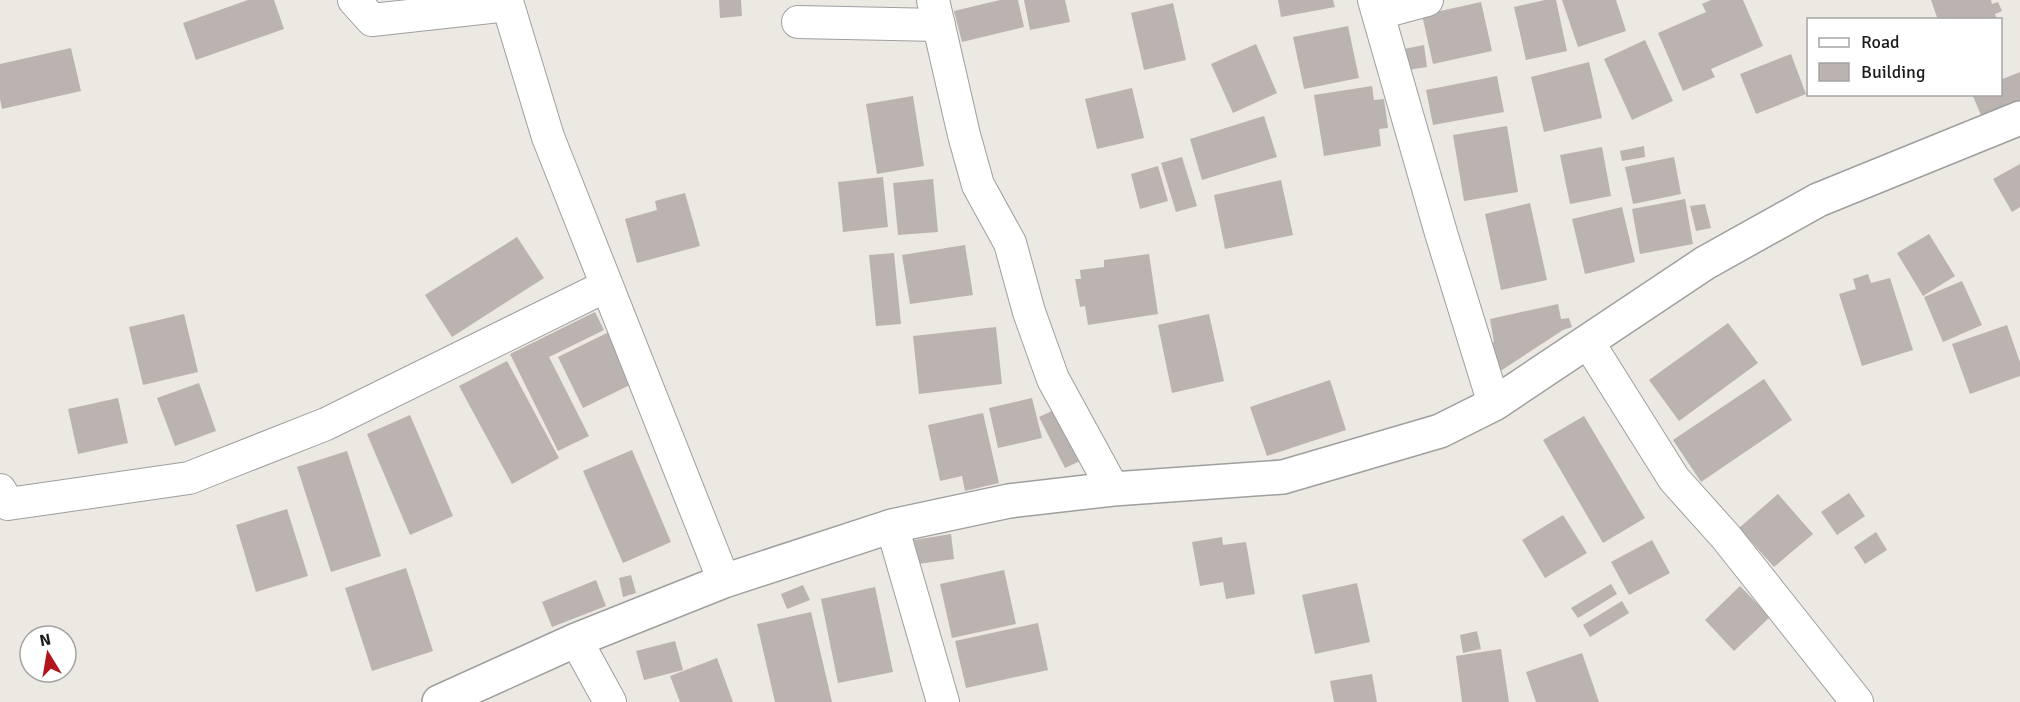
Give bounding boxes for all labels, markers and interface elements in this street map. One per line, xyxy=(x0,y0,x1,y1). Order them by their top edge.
legend xyxy=(1807,18,2002,96)
text: Road xyxy=(1861,31,1900,53)
text: Building xyxy=(1861,61,1925,83)
north arrow xyxy=(18,624,78,684)
text: N xyxy=(38,629,53,651)

